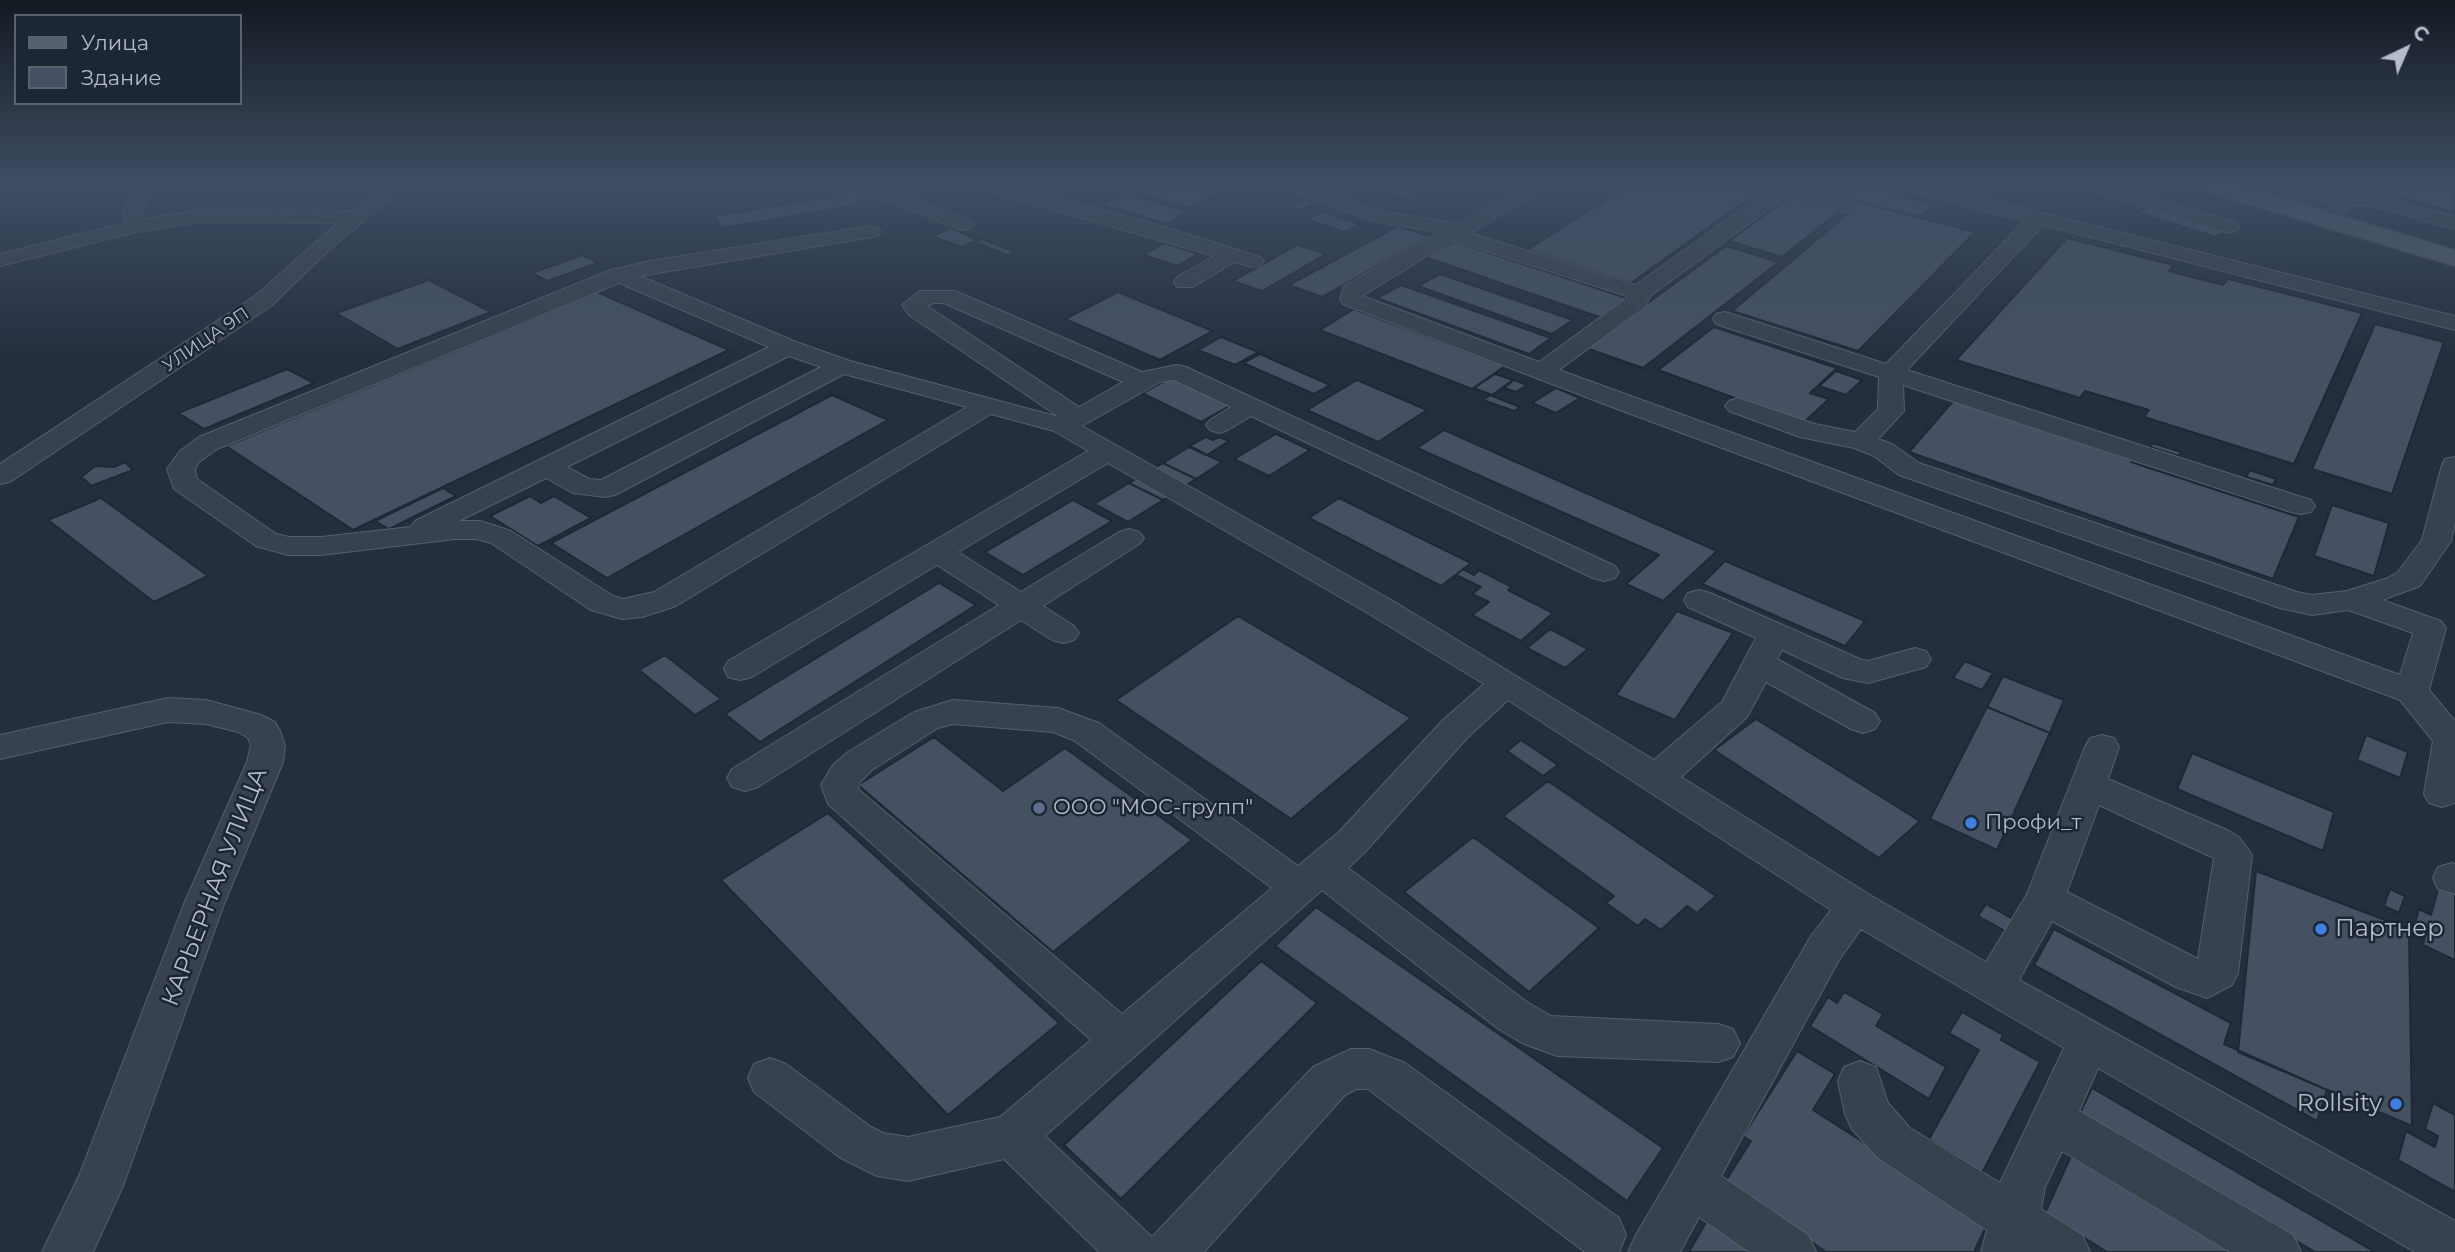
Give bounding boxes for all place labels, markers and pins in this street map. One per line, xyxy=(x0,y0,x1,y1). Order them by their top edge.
place label: ООО "МОС-групп" xyxy=(1053,795,1253,821)
marker: ООО "МОС-групп" xyxy=(1031,800,1047,816)
place label: Профи_т xyxy=(1985,810,2081,836)
marker: Профи_т xyxy=(1963,815,1979,831)
place label: Партнер xyxy=(2335,915,2444,943)
marker: Партнер xyxy=(2313,921,2329,937)
place label: Rollsity xyxy=(2297,1090,2382,1118)
marker: Rollsity xyxy=(2388,1096,2404,1112)

